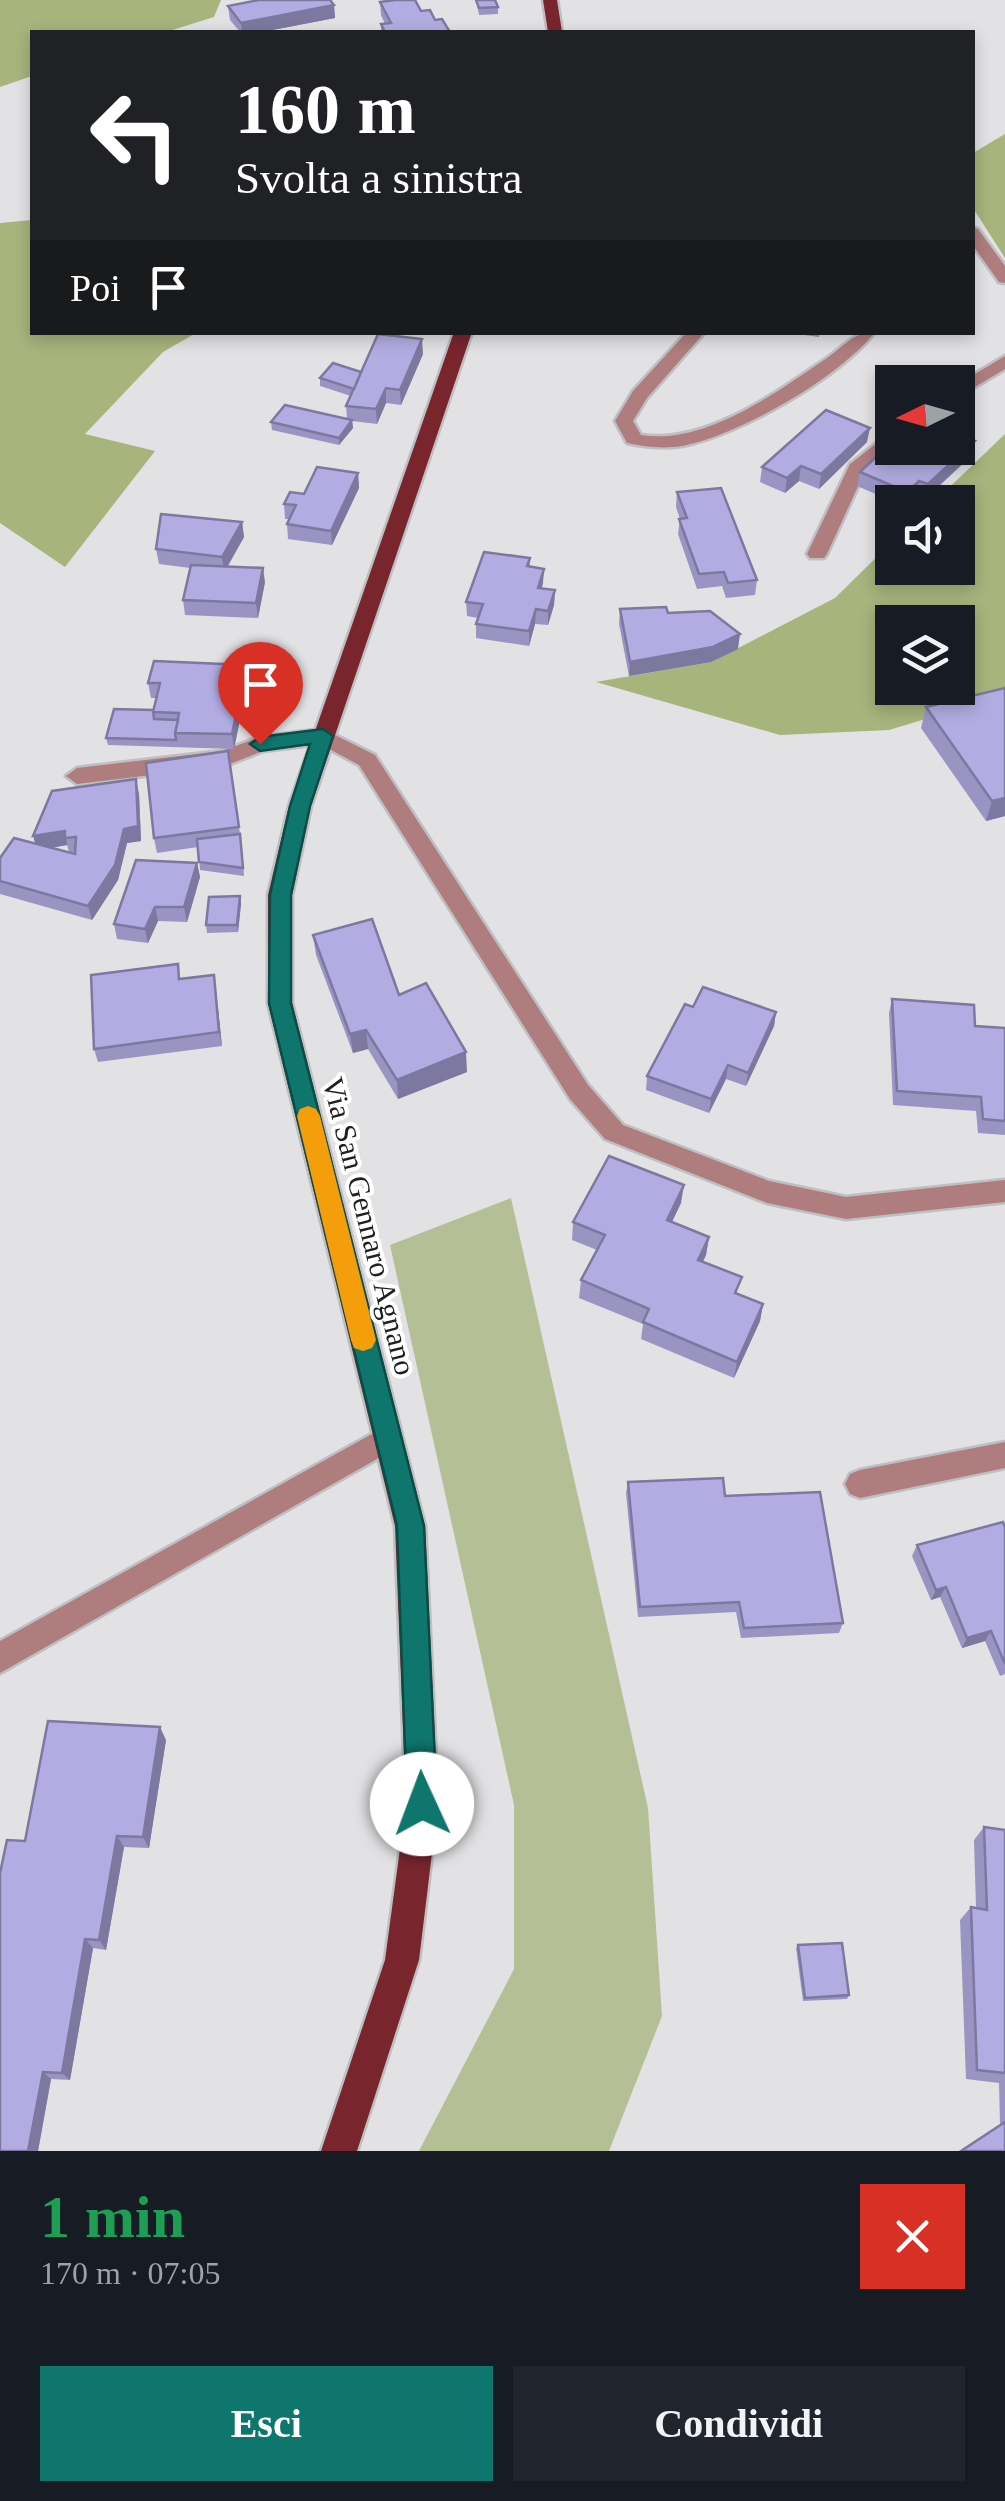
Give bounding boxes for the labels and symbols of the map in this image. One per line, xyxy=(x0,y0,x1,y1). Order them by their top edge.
north arrow xyxy=(875,365,975,465)
pin xyxy=(218,642,303,745)
street label: Via San Gennaro Agnano xyxy=(317,1074,422,1378)
position arrow xyxy=(370,1752,474,1856)

